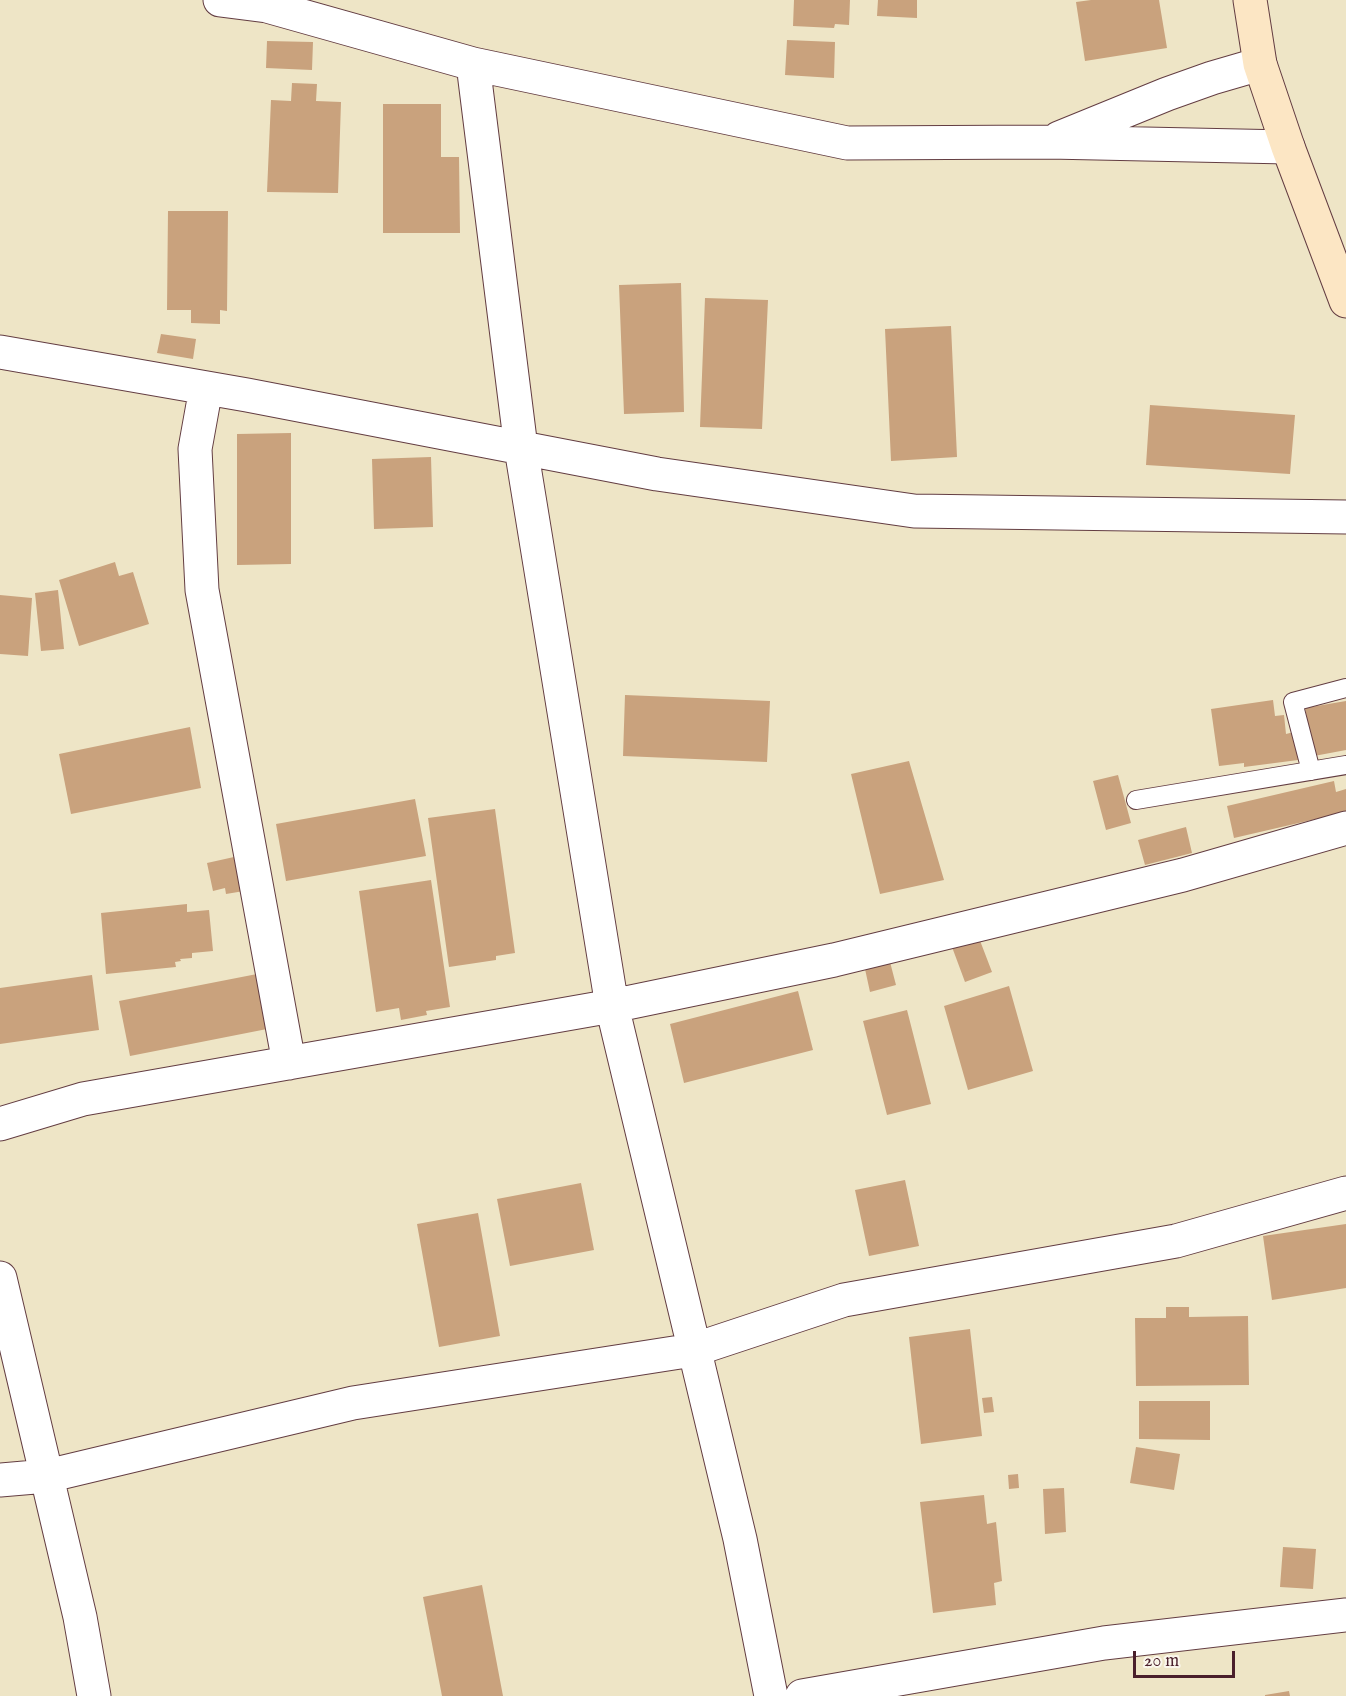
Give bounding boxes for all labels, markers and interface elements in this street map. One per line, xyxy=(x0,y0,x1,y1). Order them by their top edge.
scale bar xyxy=(1136,1639,1238,1677)
text: 20 m xyxy=(1144,1650,1179,1673)

